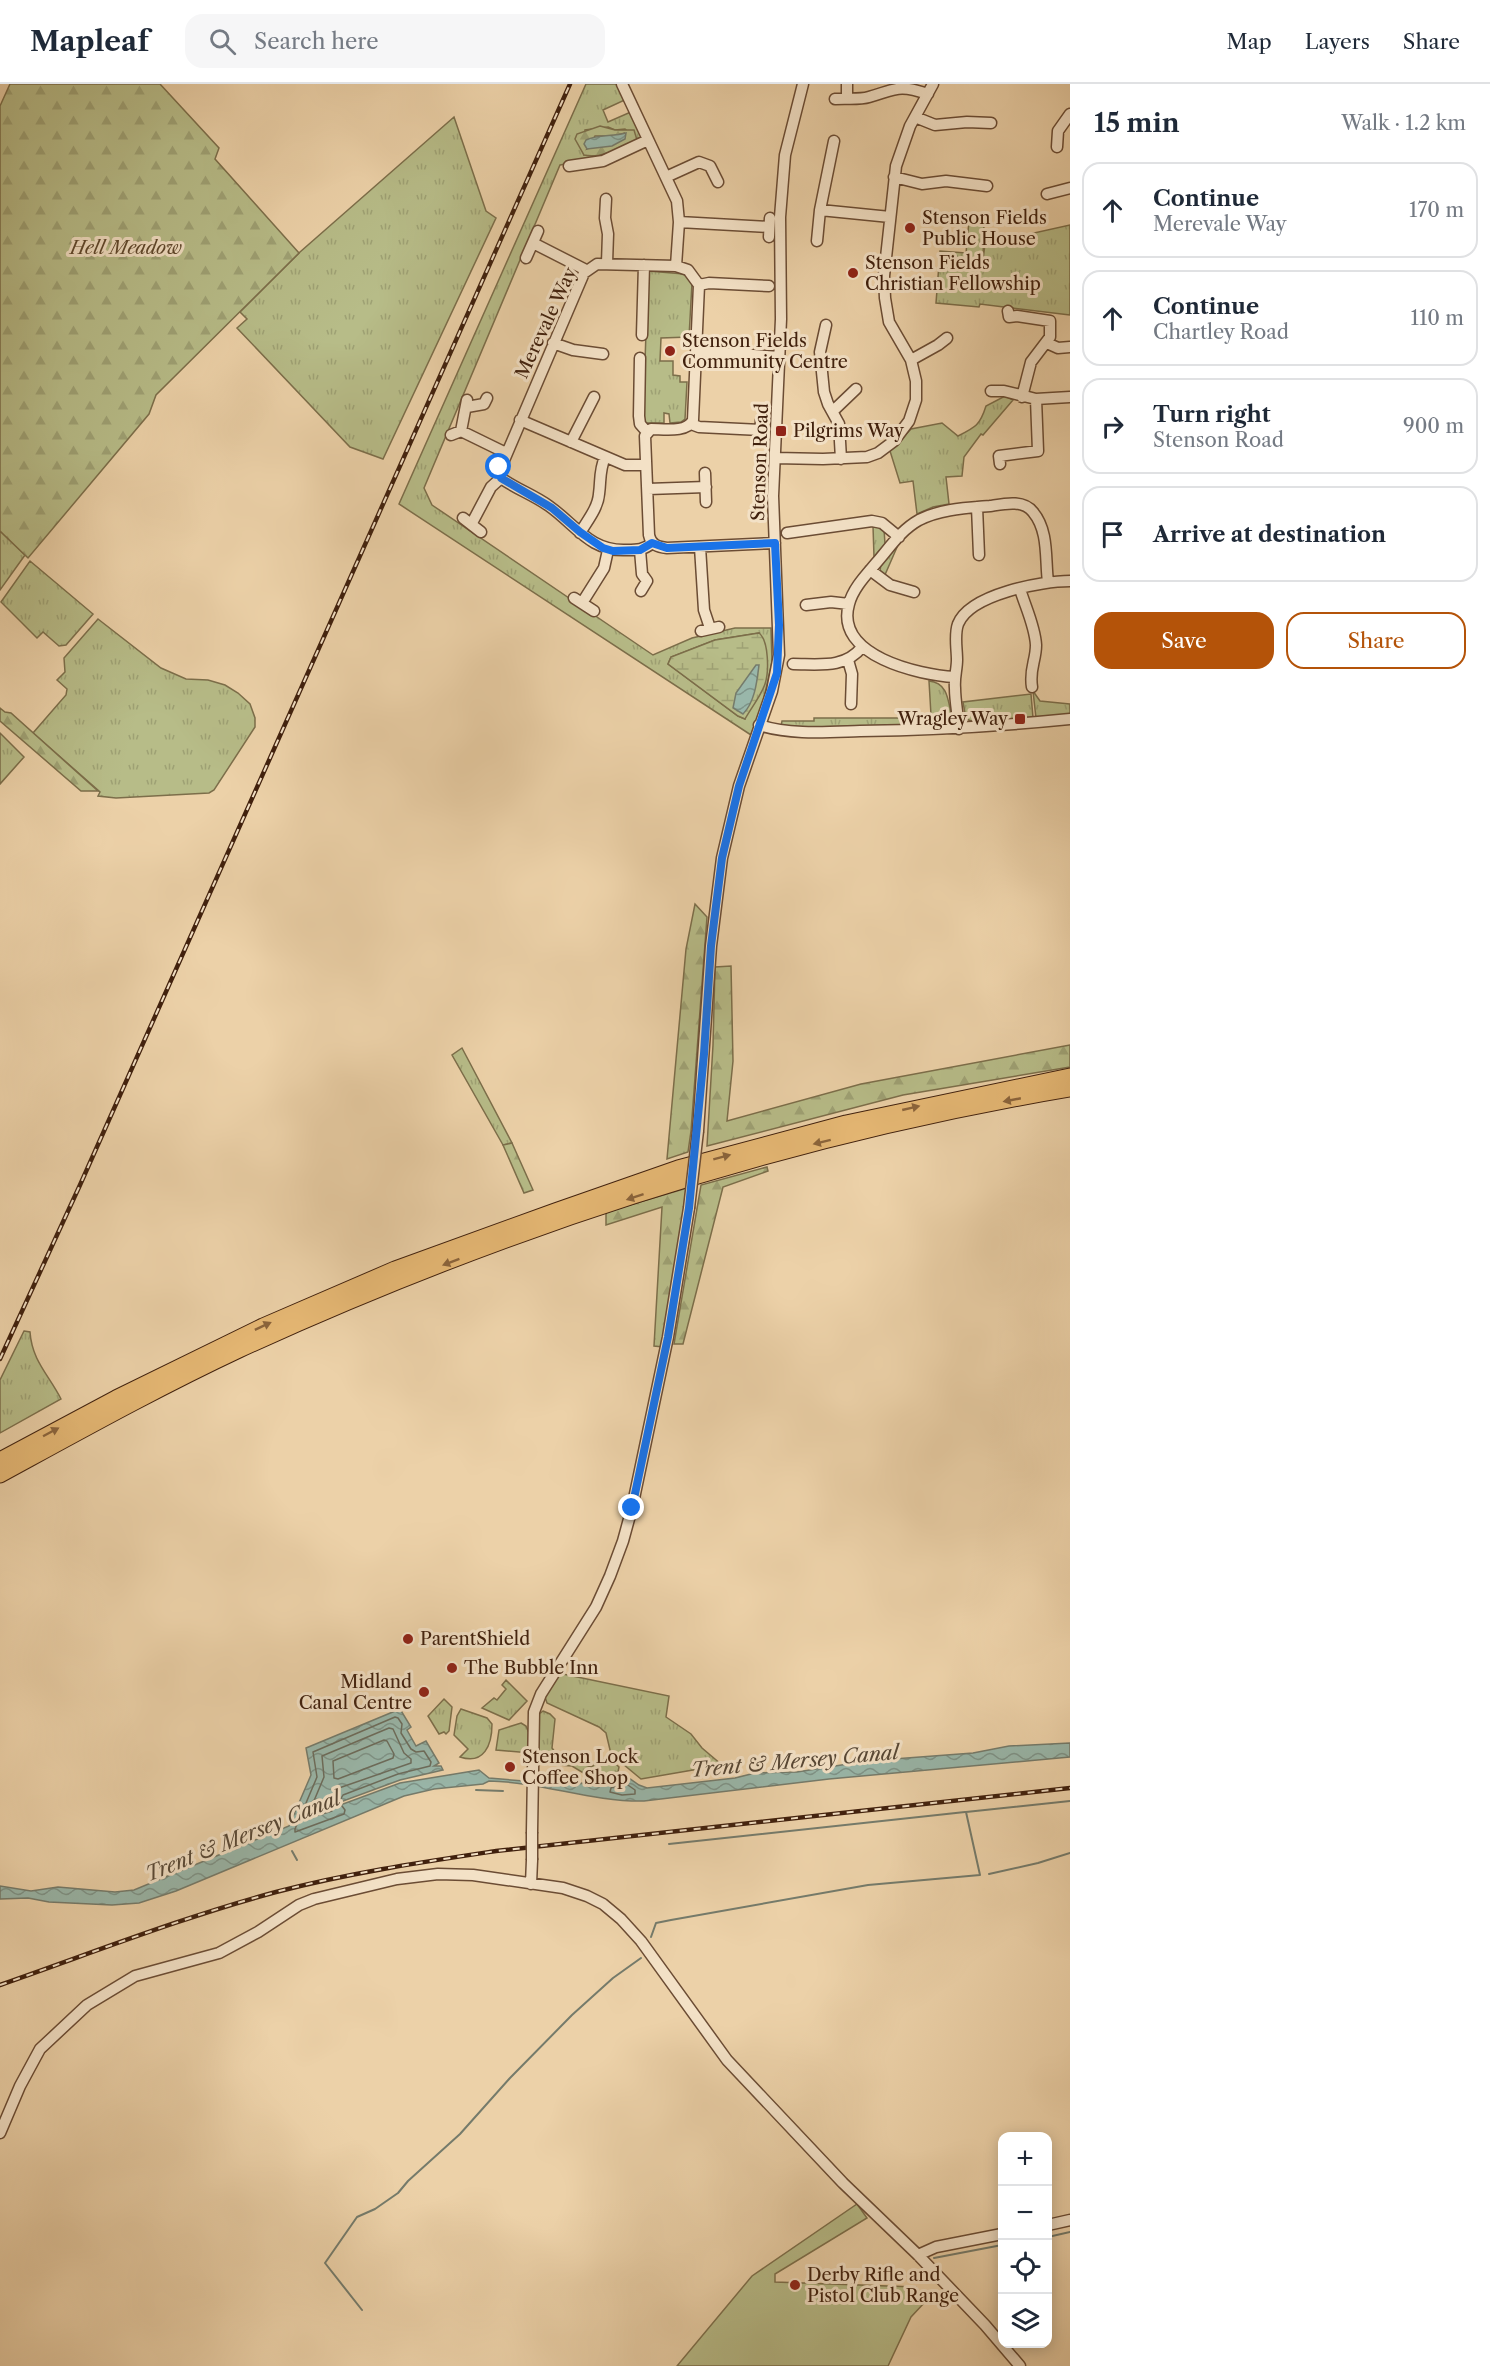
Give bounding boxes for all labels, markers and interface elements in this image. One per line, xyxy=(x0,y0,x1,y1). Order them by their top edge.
search box xyxy=(185,14,605,68)
text: Mapleaf xyxy=(30,24,149,58)
icon: search xyxy=(206,25,239,58)
text: Search here xyxy=(254,28,379,55)
text: Map xyxy=(1227,29,1272,54)
text: Layers xyxy=(1305,29,1370,54)
text: Share xyxy=(1403,29,1460,54)
text: 15 min xyxy=(1094,107,1180,139)
text: Walk · 1.2 km xyxy=(1341,111,1466,135)
text: Continue xyxy=(1153,185,1259,212)
icon: ahead xyxy=(1096,194,1129,227)
text: 170 m xyxy=(1409,198,1464,222)
place label: Stenson Fields Public House xyxy=(922,207,1047,250)
text: Merevale Way xyxy=(1153,212,1287,236)
marker: Stenson Fields Public House xyxy=(903,221,917,235)
park label: Hell Meadow xyxy=(68,237,182,259)
place label: Stenson Fields Christian Fellowship xyxy=(865,252,1041,295)
street label: Merevale Way xyxy=(511,263,582,382)
marker: Stenson Fields Christian Fellowship xyxy=(846,266,860,280)
text: Continue xyxy=(1153,293,1259,320)
icon: ahead xyxy=(1096,302,1129,335)
text: 110 m xyxy=(1411,306,1464,330)
text: Chartley Road xyxy=(1153,320,1289,344)
place label: Stenson Fields Community Centre xyxy=(682,330,848,373)
marker: Stenson Fields Community Centre xyxy=(663,344,677,358)
text: Turn right xyxy=(1153,401,1271,428)
street label: Stenson Road xyxy=(747,403,773,521)
icon: right xyxy=(1096,410,1129,443)
text: 900 m xyxy=(1403,414,1464,438)
place label: Pilgrims Way xyxy=(793,420,905,442)
marker: Pilgrims Way xyxy=(774,424,788,438)
text: Stenson Road xyxy=(1153,428,1284,452)
route start xyxy=(485,453,511,479)
icon: arrive xyxy=(1096,518,1129,551)
text: Arrive at destination xyxy=(1153,521,1386,548)
button: Save xyxy=(1094,612,1274,669)
button: Share xyxy=(1286,612,1466,669)
place label: Wragley Way xyxy=(896,708,1009,730)
marker: Wragley Way xyxy=(1013,712,1027,726)
one-way arrow xyxy=(1003,1096,1022,1105)
one-way arrow xyxy=(901,1103,920,1112)
one-way arrow xyxy=(813,1138,831,1148)
one-way arrow xyxy=(713,1151,731,1161)
one-way arrow xyxy=(626,1192,644,1202)
one-way arrow xyxy=(442,1257,460,1267)
one-way arrow xyxy=(255,1321,272,1330)
one-way arrow xyxy=(43,1427,60,1437)
route end xyxy=(618,1494,644,1520)
place label: ParentShield xyxy=(420,1628,530,1650)
marker: ParentShield xyxy=(401,1632,415,1646)
place label: The Bubble Inn xyxy=(464,1657,599,1679)
marker: The Bubble Inn xyxy=(445,1661,459,1675)
place label: Midland Canal Centre xyxy=(299,1671,412,1714)
marker: Midland Canal Centre xyxy=(417,1685,431,1699)
water label: Trent & Mersey Canal xyxy=(690,1740,902,1782)
place label: Stenson Lock Coffee Shop xyxy=(522,1746,640,1789)
marker: Stenson Lock Coffee Shop xyxy=(503,1760,517,1774)
water label: Trent & Mersey Canal xyxy=(142,1785,346,1886)
map controls xyxy=(998,2132,1052,2348)
button: + xyxy=(998,2132,1052,2186)
button: − xyxy=(998,2186,1052,2240)
button: locate xyxy=(998,2240,1052,2294)
place label: Derby Rifle and Pistol Club Range xyxy=(807,2264,959,2307)
marker: Derby Rifle and Pistol Club Range xyxy=(788,2278,802,2292)
button: layers xyxy=(998,2294,1052,2348)

